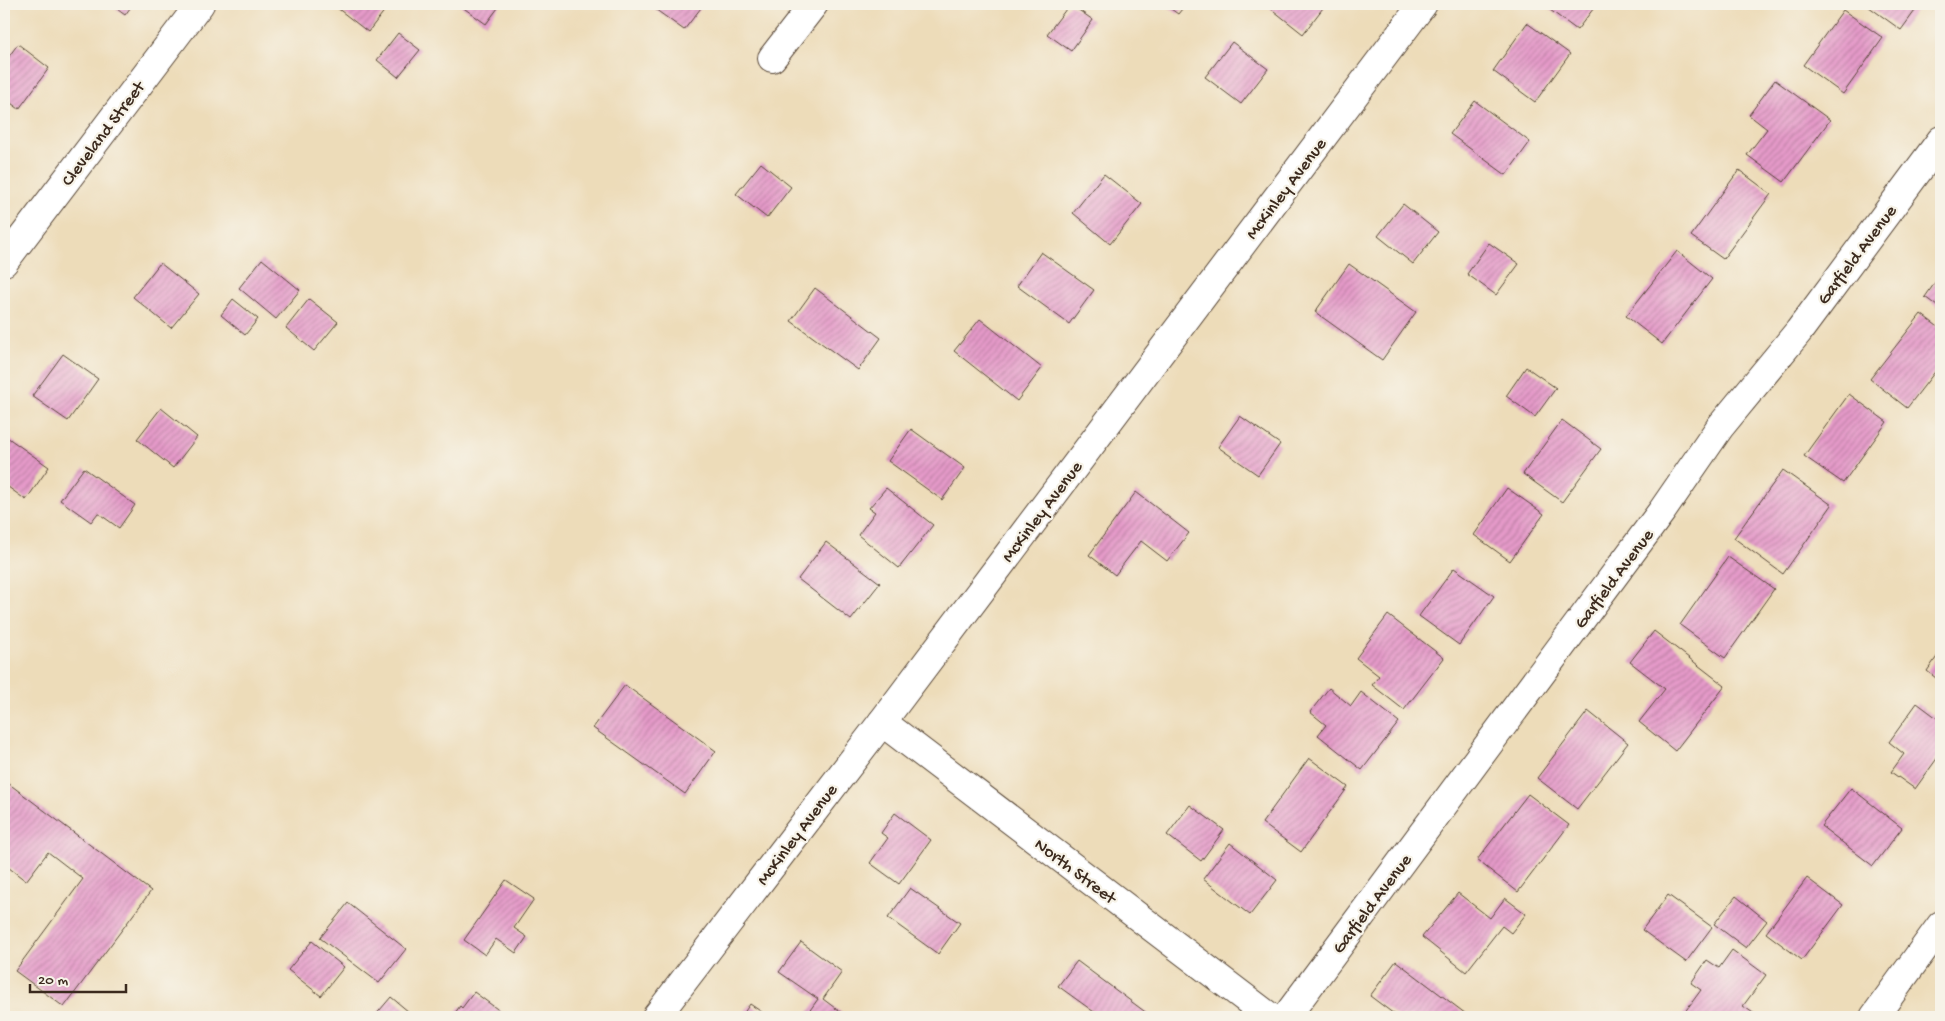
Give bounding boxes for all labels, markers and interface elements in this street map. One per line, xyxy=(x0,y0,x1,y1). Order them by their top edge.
street label: Cleveland Street xyxy=(58,77,151,191)
street label: McKinley Avenue xyxy=(1242,134,1332,244)
street label: Garfield Avenue xyxy=(1814,201,1903,309)
street label: McKinley Avenue xyxy=(998,457,1088,567)
street label: Garfield Avenue xyxy=(1571,525,1660,633)
street label: McKinley Avenue xyxy=(753,780,843,890)
street label: North Street xyxy=(1030,834,1121,910)
street label: Garfield Avenue xyxy=(1329,850,1418,958)
scale bar xyxy=(30,961,126,993)
text: 20 m xyxy=(38,972,68,990)

